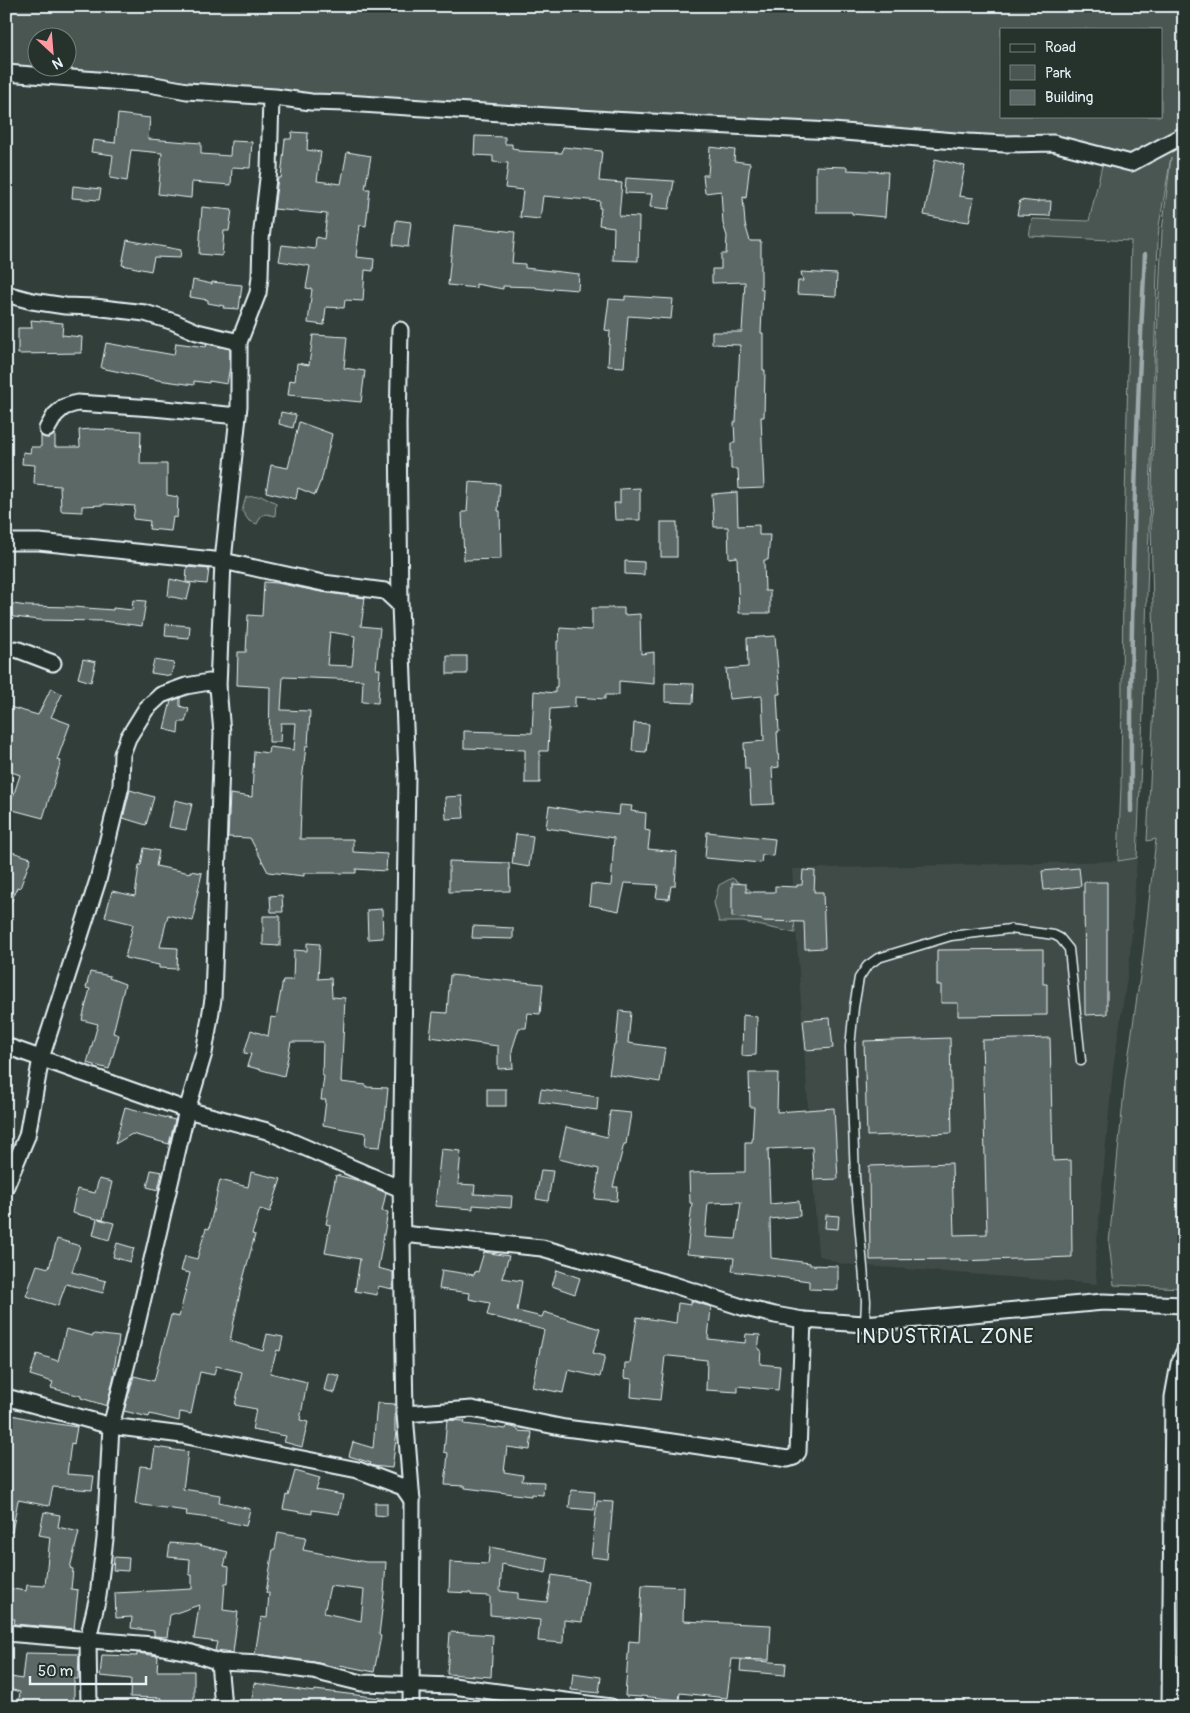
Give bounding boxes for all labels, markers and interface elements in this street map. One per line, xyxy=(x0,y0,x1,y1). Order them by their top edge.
north arrow xyxy=(28,28,78,78)
legend xyxy=(1000,28,1162,118)
text: Road xyxy=(1045,38,1076,57)
text: N xyxy=(49,54,65,73)
text: Park xyxy=(1045,64,1072,83)
text: Building xyxy=(1045,88,1093,107)
district label: INDUSTRIAL ZONE xyxy=(856,1324,1034,1349)
scale bar xyxy=(30,1653,146,1685)
text: 50 m xyxy=(38,1662,73,1681)

